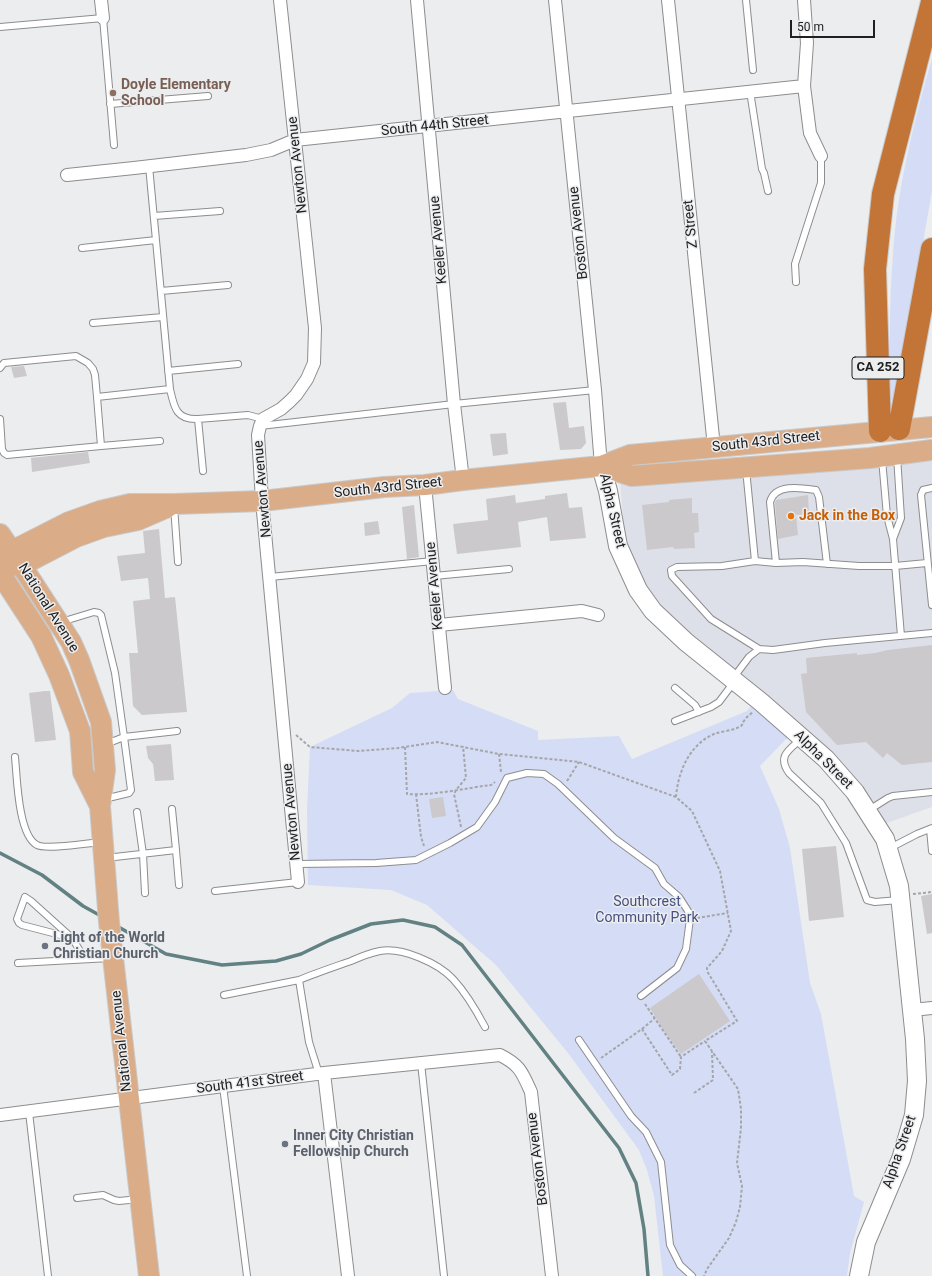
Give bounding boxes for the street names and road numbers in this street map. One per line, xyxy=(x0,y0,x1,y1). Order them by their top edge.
street label: South 44th Street xyxy=(380,112,490,140)
street label: Newton Avenue xyxy=(285,116,311,214)
street label: Boston Avenue xyxy=(566,186,592,280)
street label: Keeler Avenue xyxy=(427,195,451,285)
street label: Z Street xyxy=(680,199,702,249)
road number: CA 252 xyxy=(852,357,904,379)
street label: South 43rd Street xyxy=(711,428,821,456)
street label: Newton Avenue xyxy=(250,440,276,538)
street label: Alpha Street xyxy=(595,472,629,550)
street label: South 43rd Street xyxy=(333,474,443,502)
street label: Keeler Avenue xyxy=(423,541,447,631)
street label: National Avenue xyxy=(14,560,82,656)
street label: Alpha Street xyxy=(790,727,856,793)
street label: Newton Avenue xyxy=(279,763,305,861)
street label: National Avenue xyxy=(108,990,136,1092)
street label: South 41st Street xyxy=(196,1068,304,1098)
street label: Boston Avenue xyxy=(524,1112,552,1206)
street label: Alpha Street xyxy=(880,1113,920,1191)

